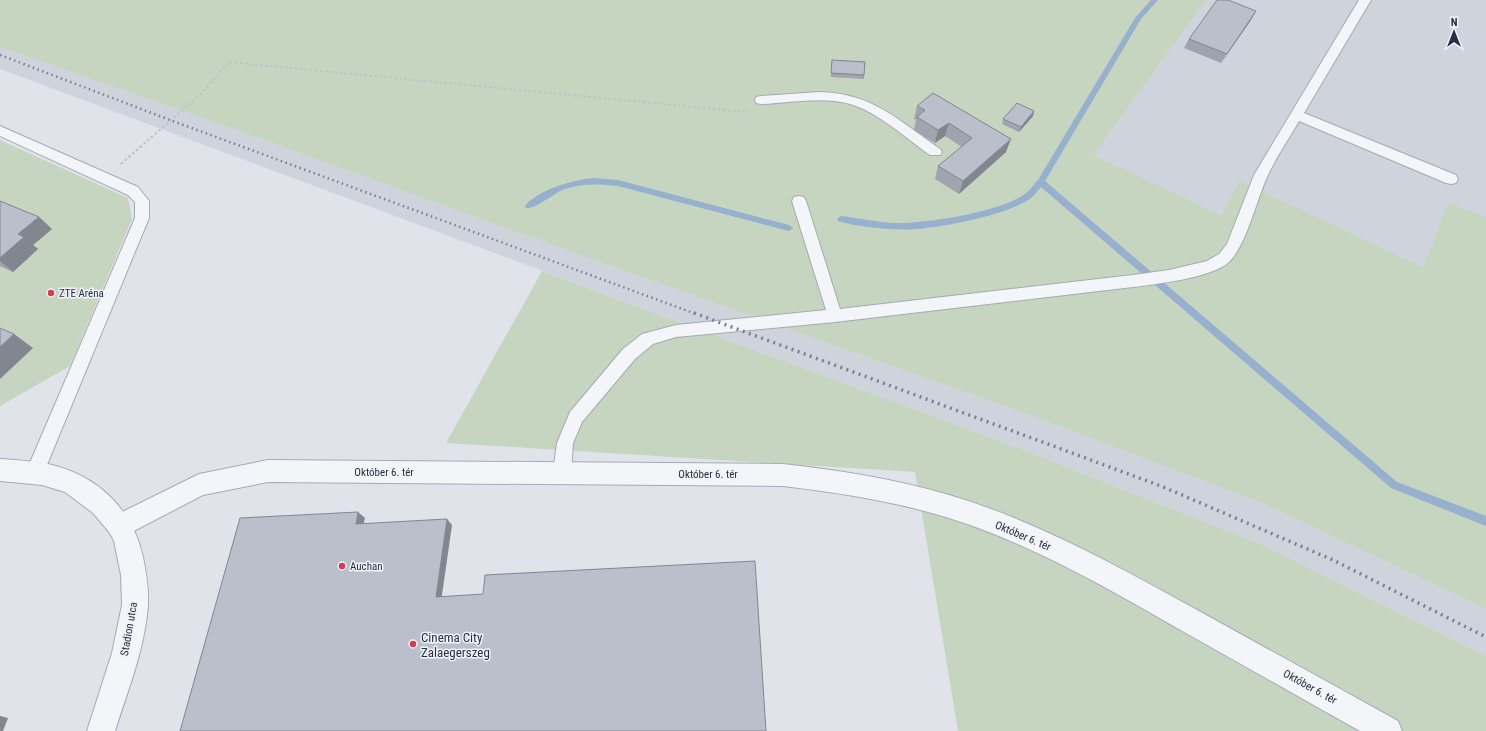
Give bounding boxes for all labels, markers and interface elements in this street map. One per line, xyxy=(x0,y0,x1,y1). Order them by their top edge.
north arrow xyxy=(1434,12,1474,52)
text: N xyxy=(1451,16,1458,29)
place label: ZTE Aréna xyxy=(59,287,104,300)
marker: ZTE Aréna xyxy=(46,288,56,298)
street label: Október 6. tér xyxy=(354,466,414,479)
street label: Október 6. tér xyxy=(678,468,738,481)
street label: Október 6. tér xyxy=(993,518,1053,554)
place label: Auchan xyxy=(350,560,383,573)
marker: Auchan xyxy=(337,561,347,571)
street label: Stadion utca xyxy=(118,601,140,657)
place label: Cinema City Zalaegerszeg xyxy=(421,630,490,660)
marker: Cinema City Zalaegerszeg xyxy=(408,639,418,649)
street label: Október 6. tér xyxy=(1281,667,1340,707)

